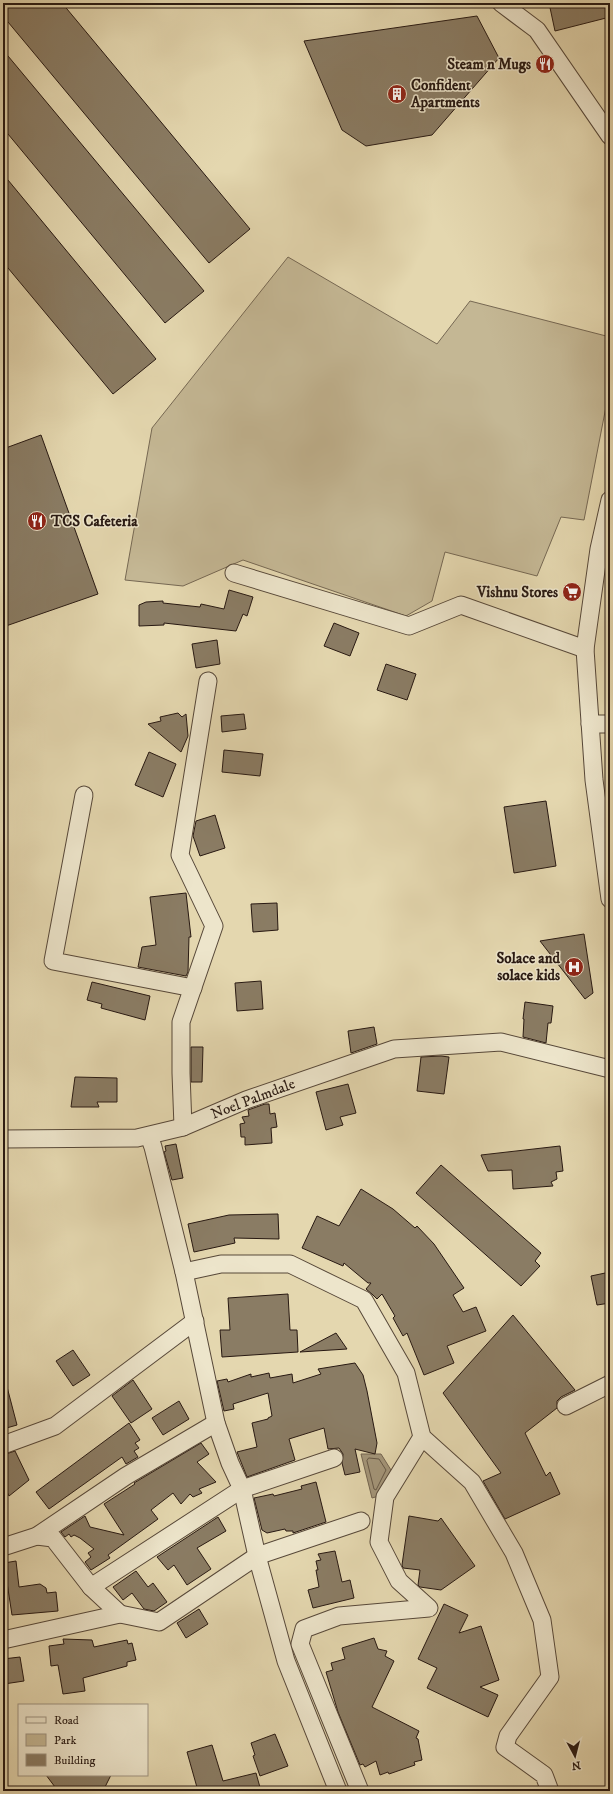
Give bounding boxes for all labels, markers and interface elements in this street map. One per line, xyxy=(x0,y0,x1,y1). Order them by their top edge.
restaurant icon: Steam n Mugs xyxy=(534,53,556,75)
place label: Steam n Mugs xyxy=(447,55,531,74)
place label: Confident Apartments xyxy=(410,76,480,112)
building icon: Confident Apartments xyxy=(386,83,408,105)
restaurant icon: TCS Cafeteria xyxy=(26,510,48,532)
place label: TCS Cafeteria xyxy=(50,512,138,531)
supermarket icon: Vishnu Stores xyxy=(561,581,583,603)
place label: Vishnu Stores xyxy=(476,583,558,602)
place label: Solace and solace kids xyxy=(496,949,561,985)
hospital icon: Solace and solace kids xyxy=(563,956,585,978)
street label: Noel Palmdale xyxy=(208,1074,298,1124)
legend xyxy=(18,1704,148,1776)
text: Road xyxy=(54,1713,79,1728)
text: Park xyxy=(54,1733,76,1748)
north arrow xyxy=(555,1736,595,1776)
text: Building xyxy=(54,1753,95,1768)
text: N xyxy=(571,1757,581,1772)

